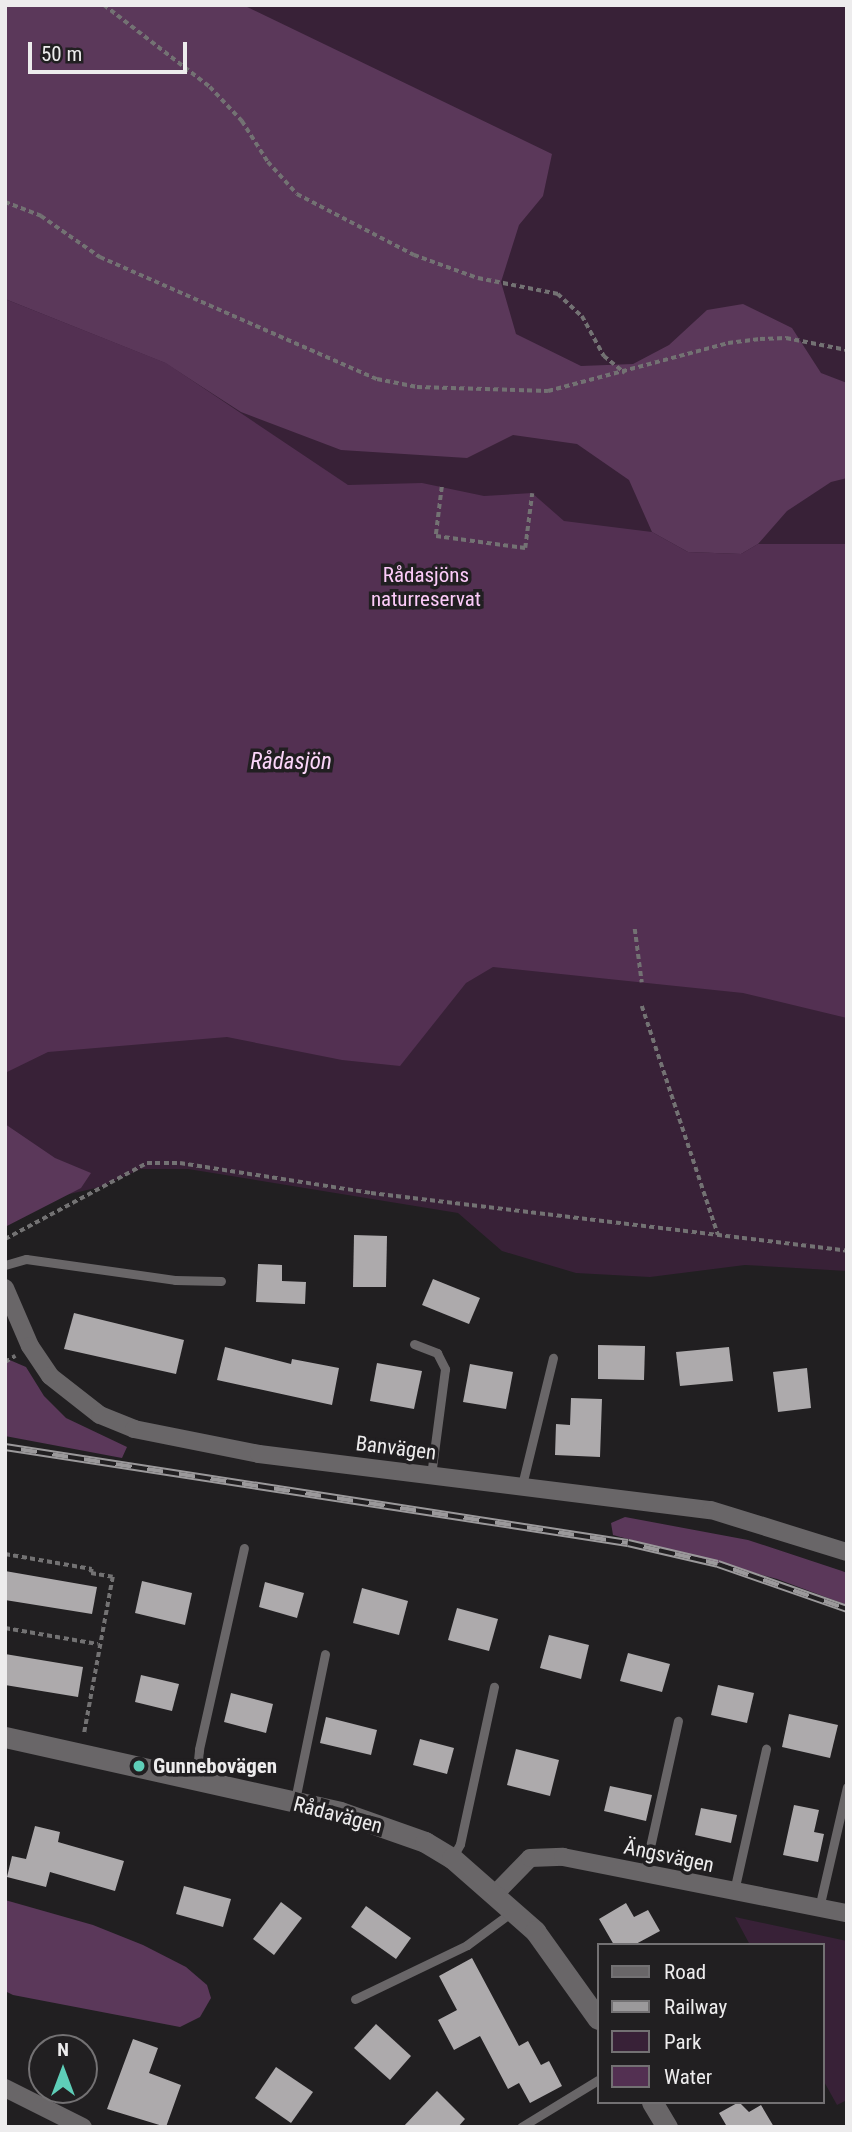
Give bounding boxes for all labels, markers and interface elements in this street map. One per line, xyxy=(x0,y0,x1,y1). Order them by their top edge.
scale bar xyxy=(32,28,191,72)
text: 50 m xyxy=(41,42,82,66)
park label: Rådasjöns naturreservat xyxy=(371,562,481,612)
water label: Rådasjön xyxy=(250,748,332,776)
street label: Banvägen xyxy=(354,1431,438,1465)
place label: Gunnebovägen xyxy=(153,1753,277,1779)
marker: Gunnebovägen xyxy=(131,1758,147,1774)
street label: Rådavägen xyxy=(291,1791,385,1839)
street label: Ängsvägen xyxy=(622,1834,716,1878)
legend xyxy=(596,1943,824,2104)
text: Road xyxy=(664,1960,706,1984)
text: Railway xyxy=(664,1995,727,2019)
text: Park xyxy=(664,2030,701,2054)
north arrow xyxy=(28,2034,98,2104)
text: N xyxy=(57,2038,69,2061)
text: Water xyxy=(664,2065,712,2089)

